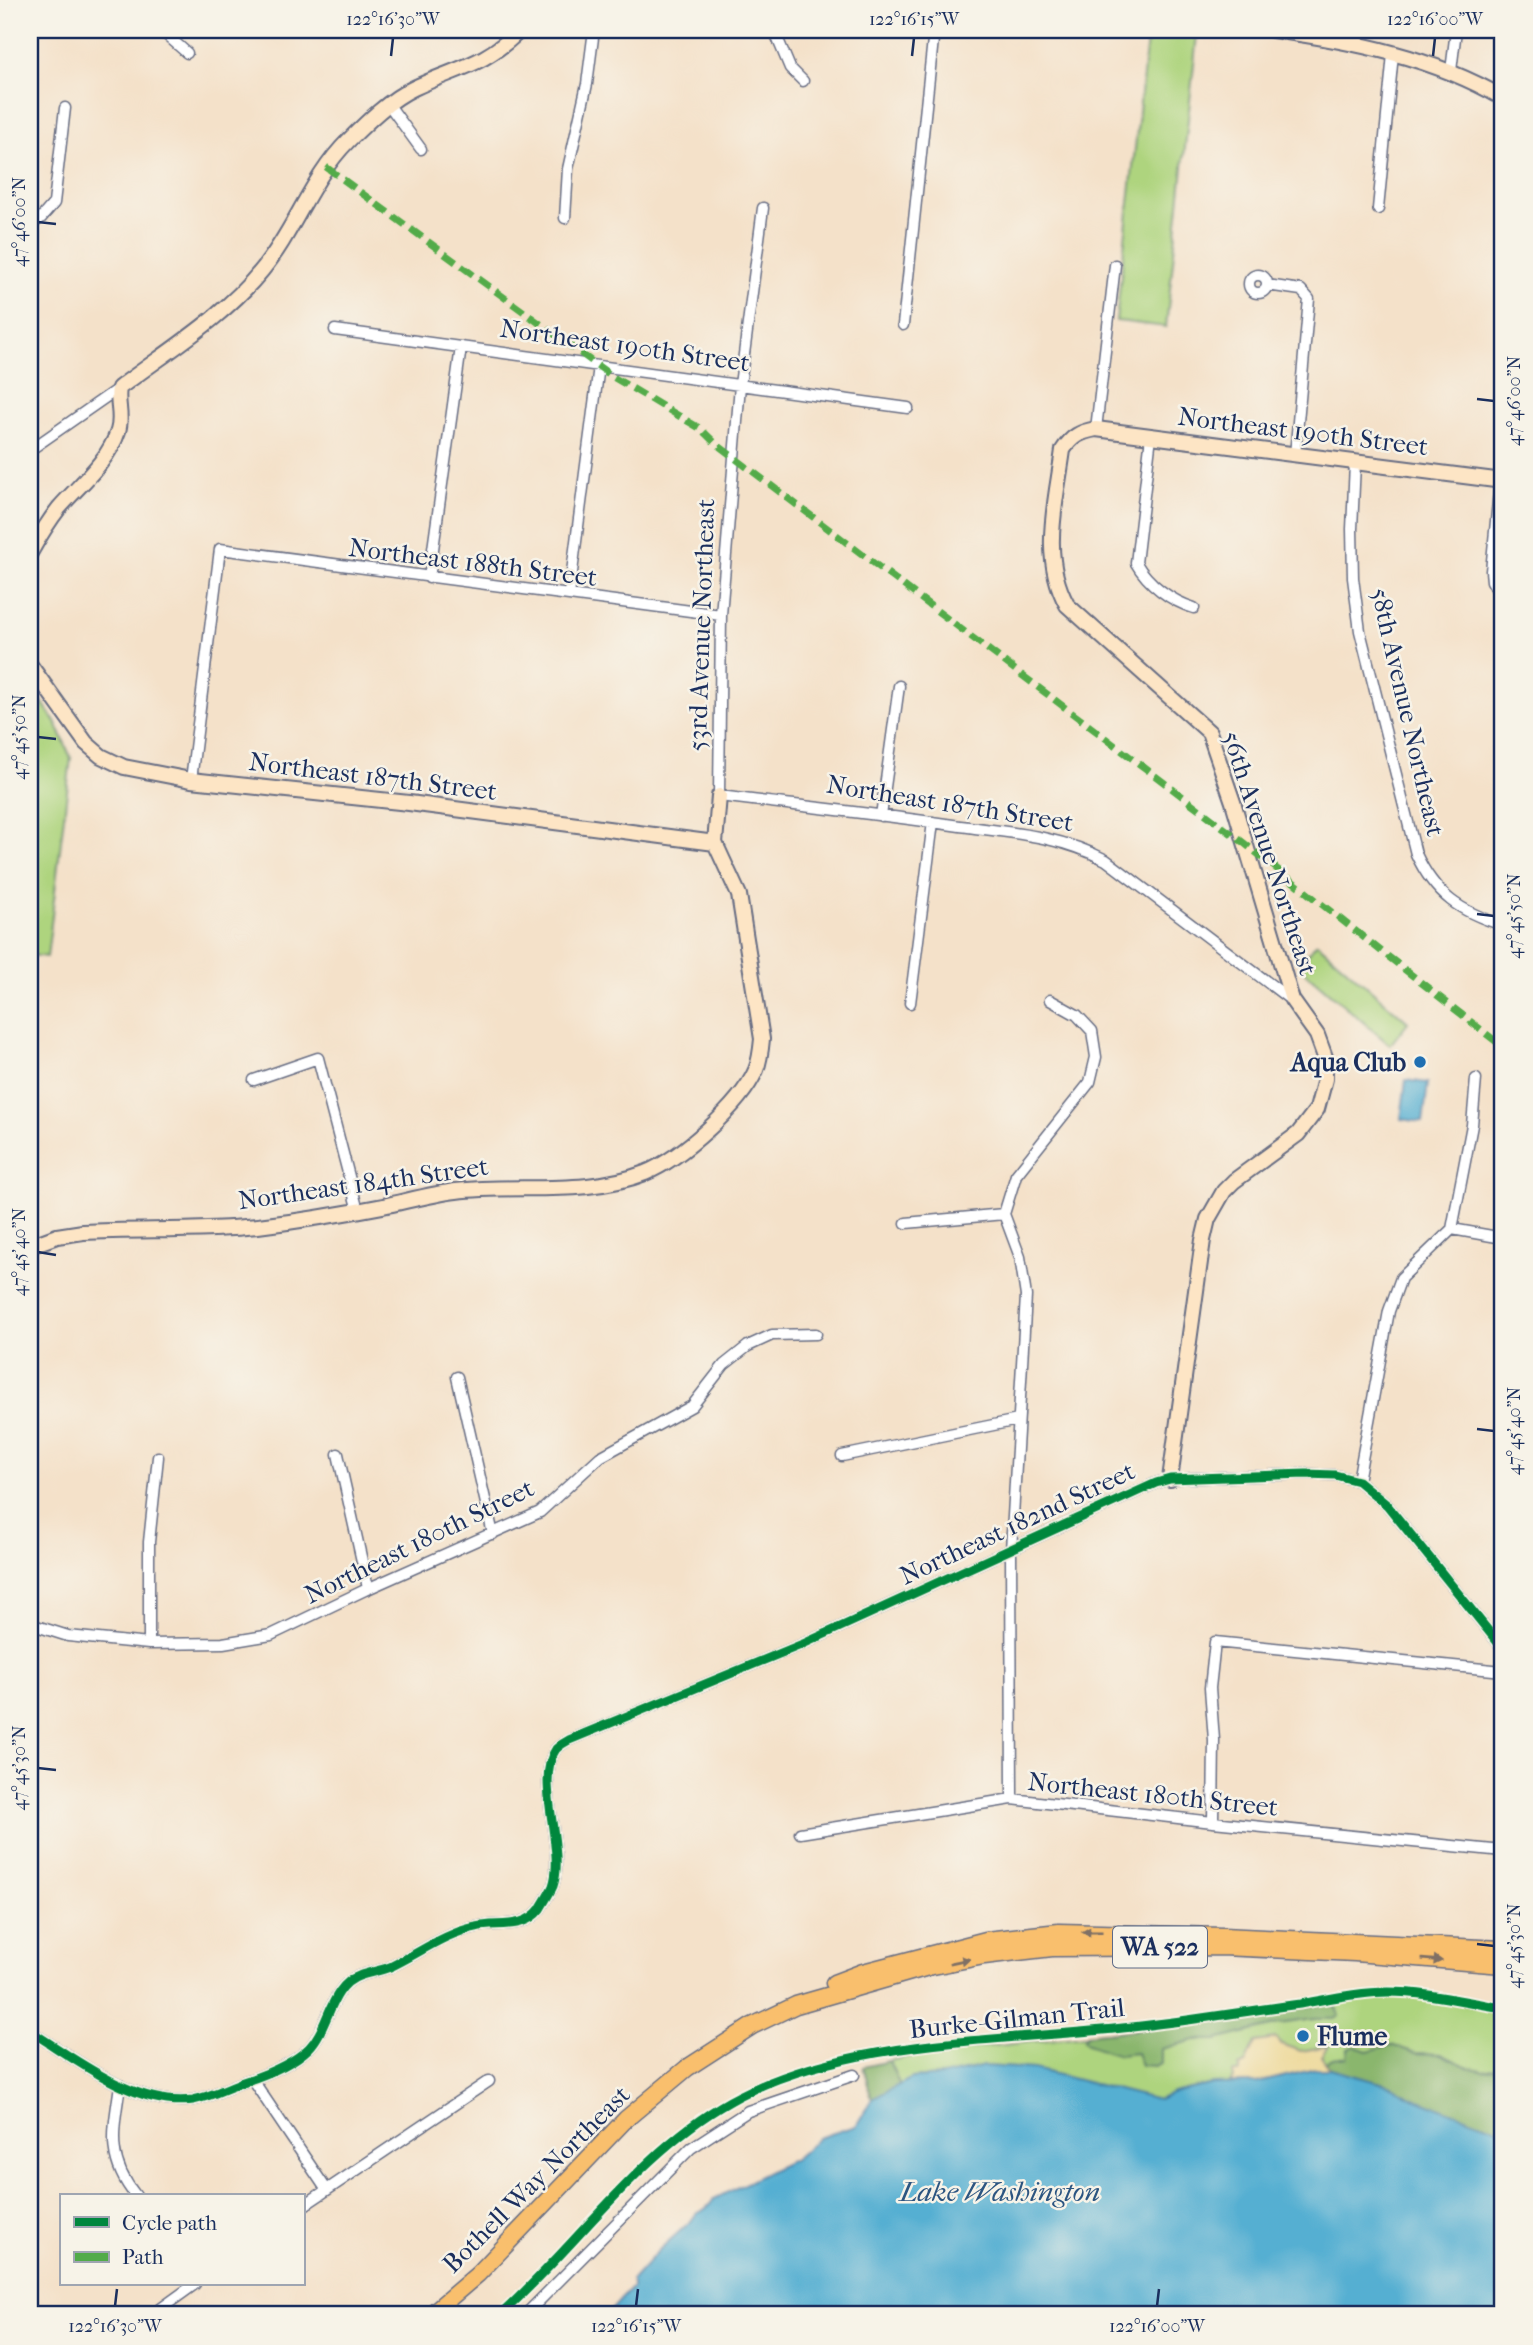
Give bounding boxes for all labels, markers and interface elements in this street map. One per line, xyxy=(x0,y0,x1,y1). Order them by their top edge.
text: 122°16'30"W xyxy=(346,9,441,30)
text: 122°16'15"W xyxy=(869,9,960,30)
text: 122°16'00"W xyxy=(1387,9,1484,30)
text: 47°46'00"N xyxy=(9,177,30,267)
street label: Northeast 190th Street xyxy=(498,313,753,378)
text: 47°46'00"N xyxy=(1504,356,1525,446)
street label: Northeast 190th Street xyxy=(1176,401,1431,462)
street label: 53rd Avenue Northeast xyxy=(682,497,721,752)
street label: Northeast 188th Street xyxy=(347,532,600,593)
street label: 58th Avenue Northeast xyxy=(1364,585,1451,840)
text: 47°45'50"N xyxy=(9,694,30,780)
street label: 56th Avenue Northeast xyxy=(1215,727,1324,980)
street label: Northeast 187th Street xyxy=(247,746,499,807)
street label: Northeast 187th Street xyxy=(824,769,1076,838)
text: 47°45'50"N xyxy=(1504,873,1525,959)
place label: Aqua Club xyxy=(1289,1047,1406,1078)
marker: Aqua Club xyxy=(1412,1054,1428,1070)
street label: Northeast 184th Street xyxy=(236,1150,491,1216)
text: 47°45'40"N xyxy=(9,1207,30,1296)
text: 47°45'40"N xyxy=(1504,1386,1525,1475)
street label: Northeast 182nd Street xyxy=(895,1455,1140,1592)
street label: Northeast 180th Street xyxy=(299,1472,540,1610)
text: 47°45'30"N xyxy=(9,1725,30,1811)
street label: Northeast 180th Street xyxy=(1026,1766,1280,1823)
text: 47°45'30"N xyxy=(1504,1903,1525,1989)
one-way arrow xyxy=(1081,1926,1103,1938)
road number: WA 522 xyxy=(1113,1926,1207,1968)
one-way arrow xyxy=(949,1955,971,1966)
one-way arrow xyxy=(1421,1955,1443,1966)
street label: Burke-Gilman Trail xyxy=(908,1992,1126,2045)
place label: Flume xyxy=(1316,2021,1387,2052)
marker: Flume xyxy=(1295,2028,1311,2044)
street label: Bothell Way Northeast xyxy=(436,2079,637,2279)
water label: Lake Washington xyxy=(898,2175,1100,2208)
legend xyxy=(60,2194,304,2286)
text: Cycle path xyxy=(122,2211,217,2235)
text: Path xyxy=(122,2245,164,2269)
text: 122°16'30"W xyxy=(68,2316,163,2337)
text: 122°16'15"W xyxy=(591,2316,682,2337)
text: 122°16'00"W xyxy=(1109,2316,1206,2337)

